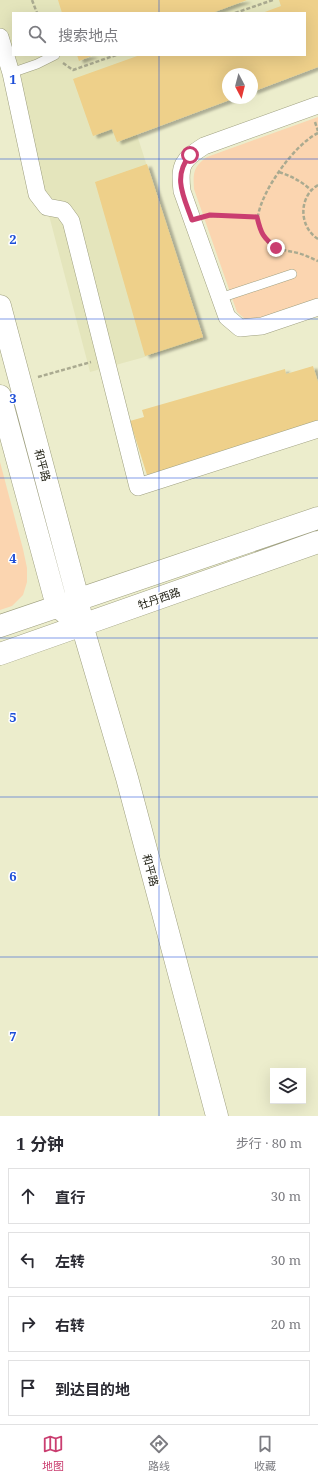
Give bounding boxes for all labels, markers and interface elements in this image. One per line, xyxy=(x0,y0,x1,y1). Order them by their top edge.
search box xyxy=(12,12,306,56)
icon: search xyxy=(26,23,48,45)
text: 搜索地点 xyxy=(58,25,118,45)
north arrow xyxy=(222,68,258,104)
text: 1 xyxy=(9,70,17,88)
route start xyxy=(181,146,199,164)
text: 2 xyxy=(9,230,17,248)
route end xyxy=(267,239,285,257)
text: 3 xyxy=(9,389,17,407)
street label: 和平路 xyxy=(31,447,55,483)
text: 4 xyxy=(9,549,17,567)
street label: 牡丹西路 xyxy=(136,584,182,612)
text: 5 xyxy=(9,708,17,726)
street label: 和平路 xyxy=(139,852,163,888)
text: 6 xyxy=(9,867,17,885)
text: 7 xyxy=(9,1027,17,1045)
map controls xyxy=(270,1068,306,1104)
button: layers xyxy=(270,1068,306,1104)
text: 1 分钟 xyxy=(16,1132,64,1155)
text: 步行 · 80 m xyxy=(236,1134,302,1152)
icon: ahead xyxy=(17,1185,39,1207)
text: 直行 xyxy=(55,1187,85,1207)
text: 30 m xyxy=(271,1187,301,1205)
icon: left xyxy=(17,1249,39,1271)
text: 左转 xyxy=(55,1251,85,1271)
text: 30 m xyxy=(271,1251,301,1269)
icon: right xyxy=(17,1313,39,1335)
text: 右转 xyxy=(55,1315,85,1335)
text: 20 m xyxy=(271,1315,301,1333)
icon: arrive xyxy=(17,1377,39,1399)
text: 到达目的地 xyxy=(55,1379,130,1399)
tab: 地图 xyxy=(42,1433,64,1473)
tab: 路线 xyxy=(148,1433,170,1473)
tab: 收藏 xyxy=(254,1433,276,1473)

